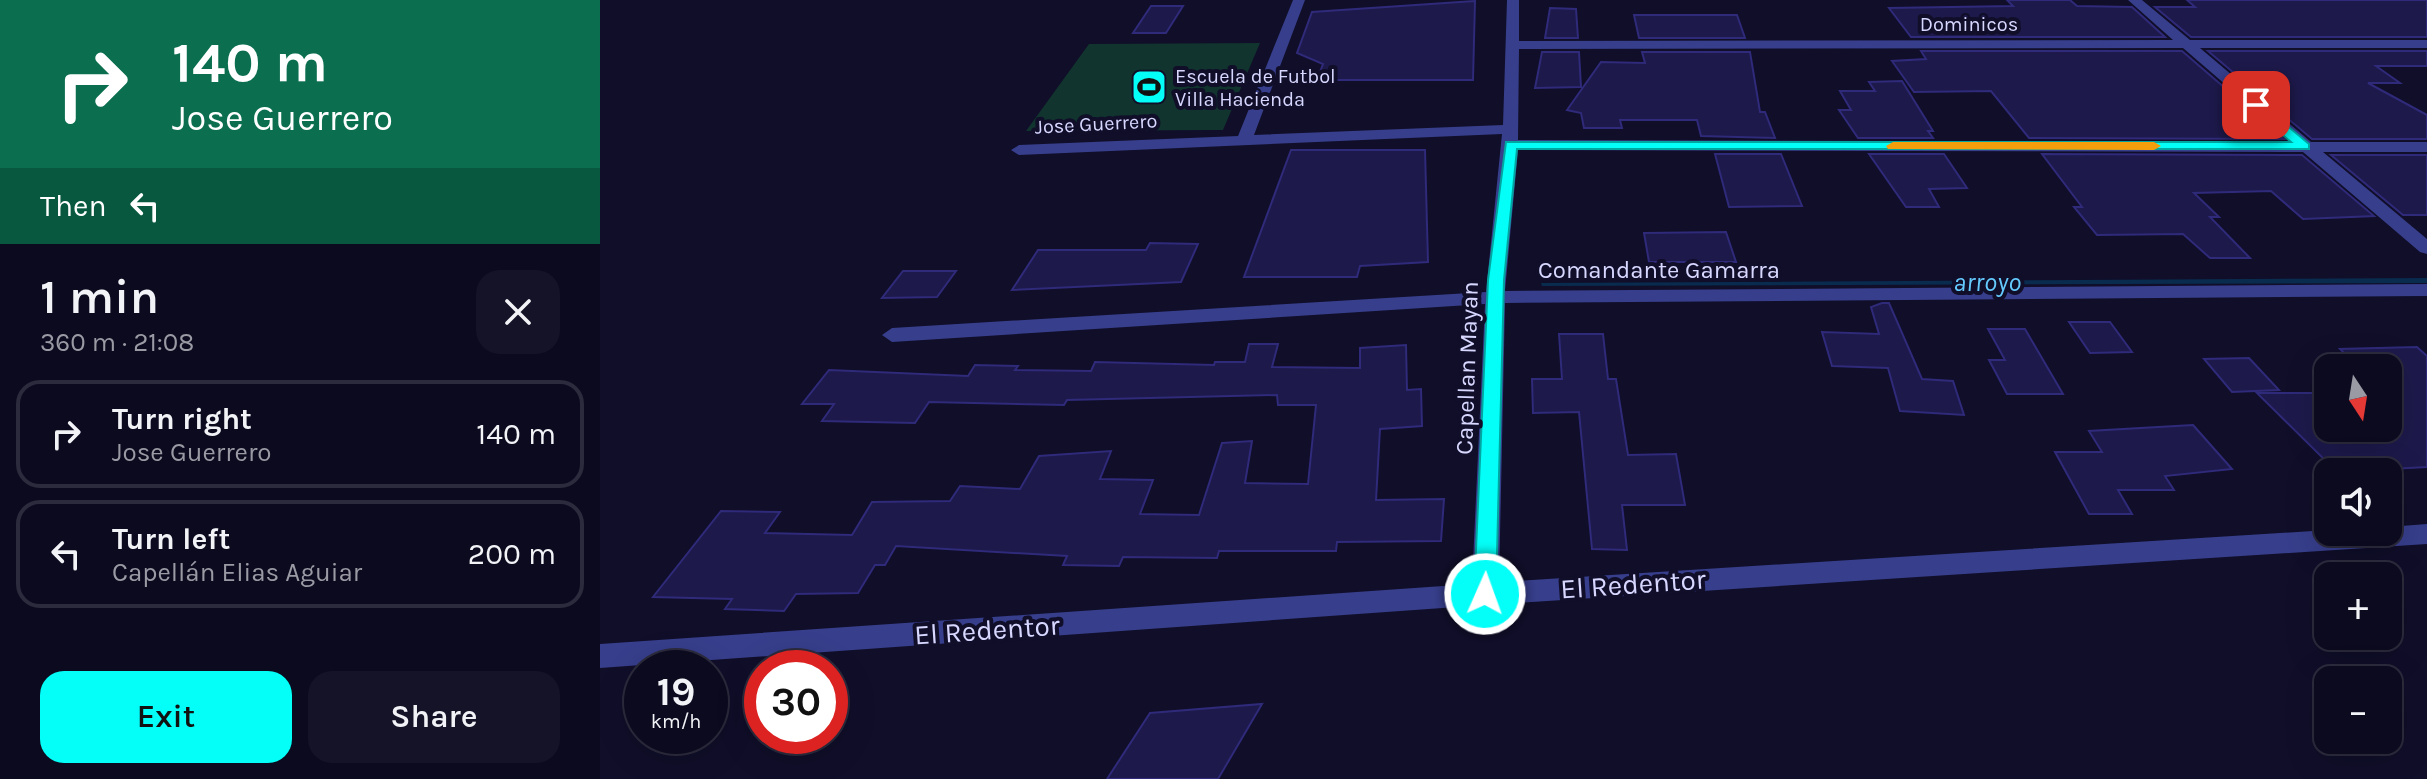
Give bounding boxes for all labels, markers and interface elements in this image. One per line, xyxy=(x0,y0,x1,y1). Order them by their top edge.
street label: Dominicos xyxy=(1920,13,2018,36)
text: 140 m xyxy=(172,30,328,95)
icon: right xyxy=(40,32,144,136)
place label: Escuela de Futbol Villa Hacienda xyxy=(1175,65,1336,111)
sports icon: Escuela de Futbol Villa Hacienda xyxy=(1130,68,1168,106)
pin xyxy=(2222,71,2290,139)
icon: arrive xyxy=(2234,83,2278,127)
text: Jose Guerrero xyxy=(172,97,393,139)
street label: Jose Guerrero xyxy=(1034,109,1158,139)
icon: left xyxy=(123,184,167,228)
text: Then xyxy=(40,188,107,224)
street label: Comandante Gamarra xyxy=(1538,256,1780,284)
water label: arroyo xyxy=(1953,267,2021,298)
text: 1 min xyxy=(40,269,159,325)
button: close xyxy=(476,270,560,354)
street label: Capellan Mayan xyxy=(1450,281,1484,455)
text: 360 m · 21:08 xyxy=(40,327,194,358)
north arrow xyxy=(2314,354,2402,442)
map controls xyxy=(2314,354,2402,754)
text: Turn right xyxy=(112,401,252,437)
icon: right xyxy=(44,412,88,456)
text: 140 m xyxy=(476,416,556,452)
text: Jose Guerrero xyxy=(112,437,271,468)
button: sound xyxy=(2314,458,2402,546)
text: Turn left xyxy=(112,521,230,557)
icon: left xyxy=(44,532,88,576)
text: 200 m xyxy=(468,536,556,572)
position arrow xyxy=(1443,552,1527,636)
text: Capellán Elias Aguiar xyxy=(112,557,362,588)
street label: El Redentor xyxy=(1559,562,1708,606)
button: + xyxy=(2314,562,2402,650)
street label: El Redentor xyxy=(913,608,1062,652)
speed limit sign: 30 xyxy=(744,650,848,754)
button: − xyxy=(2314,666,2402,754)
text: 19 xyxy=(657,668,695,715)
button: Exit xyxy=(40,671,292,763)
button: Share xyxy=(308,671,560,763)
text: km/h xyxy=(651,710,701,733)

